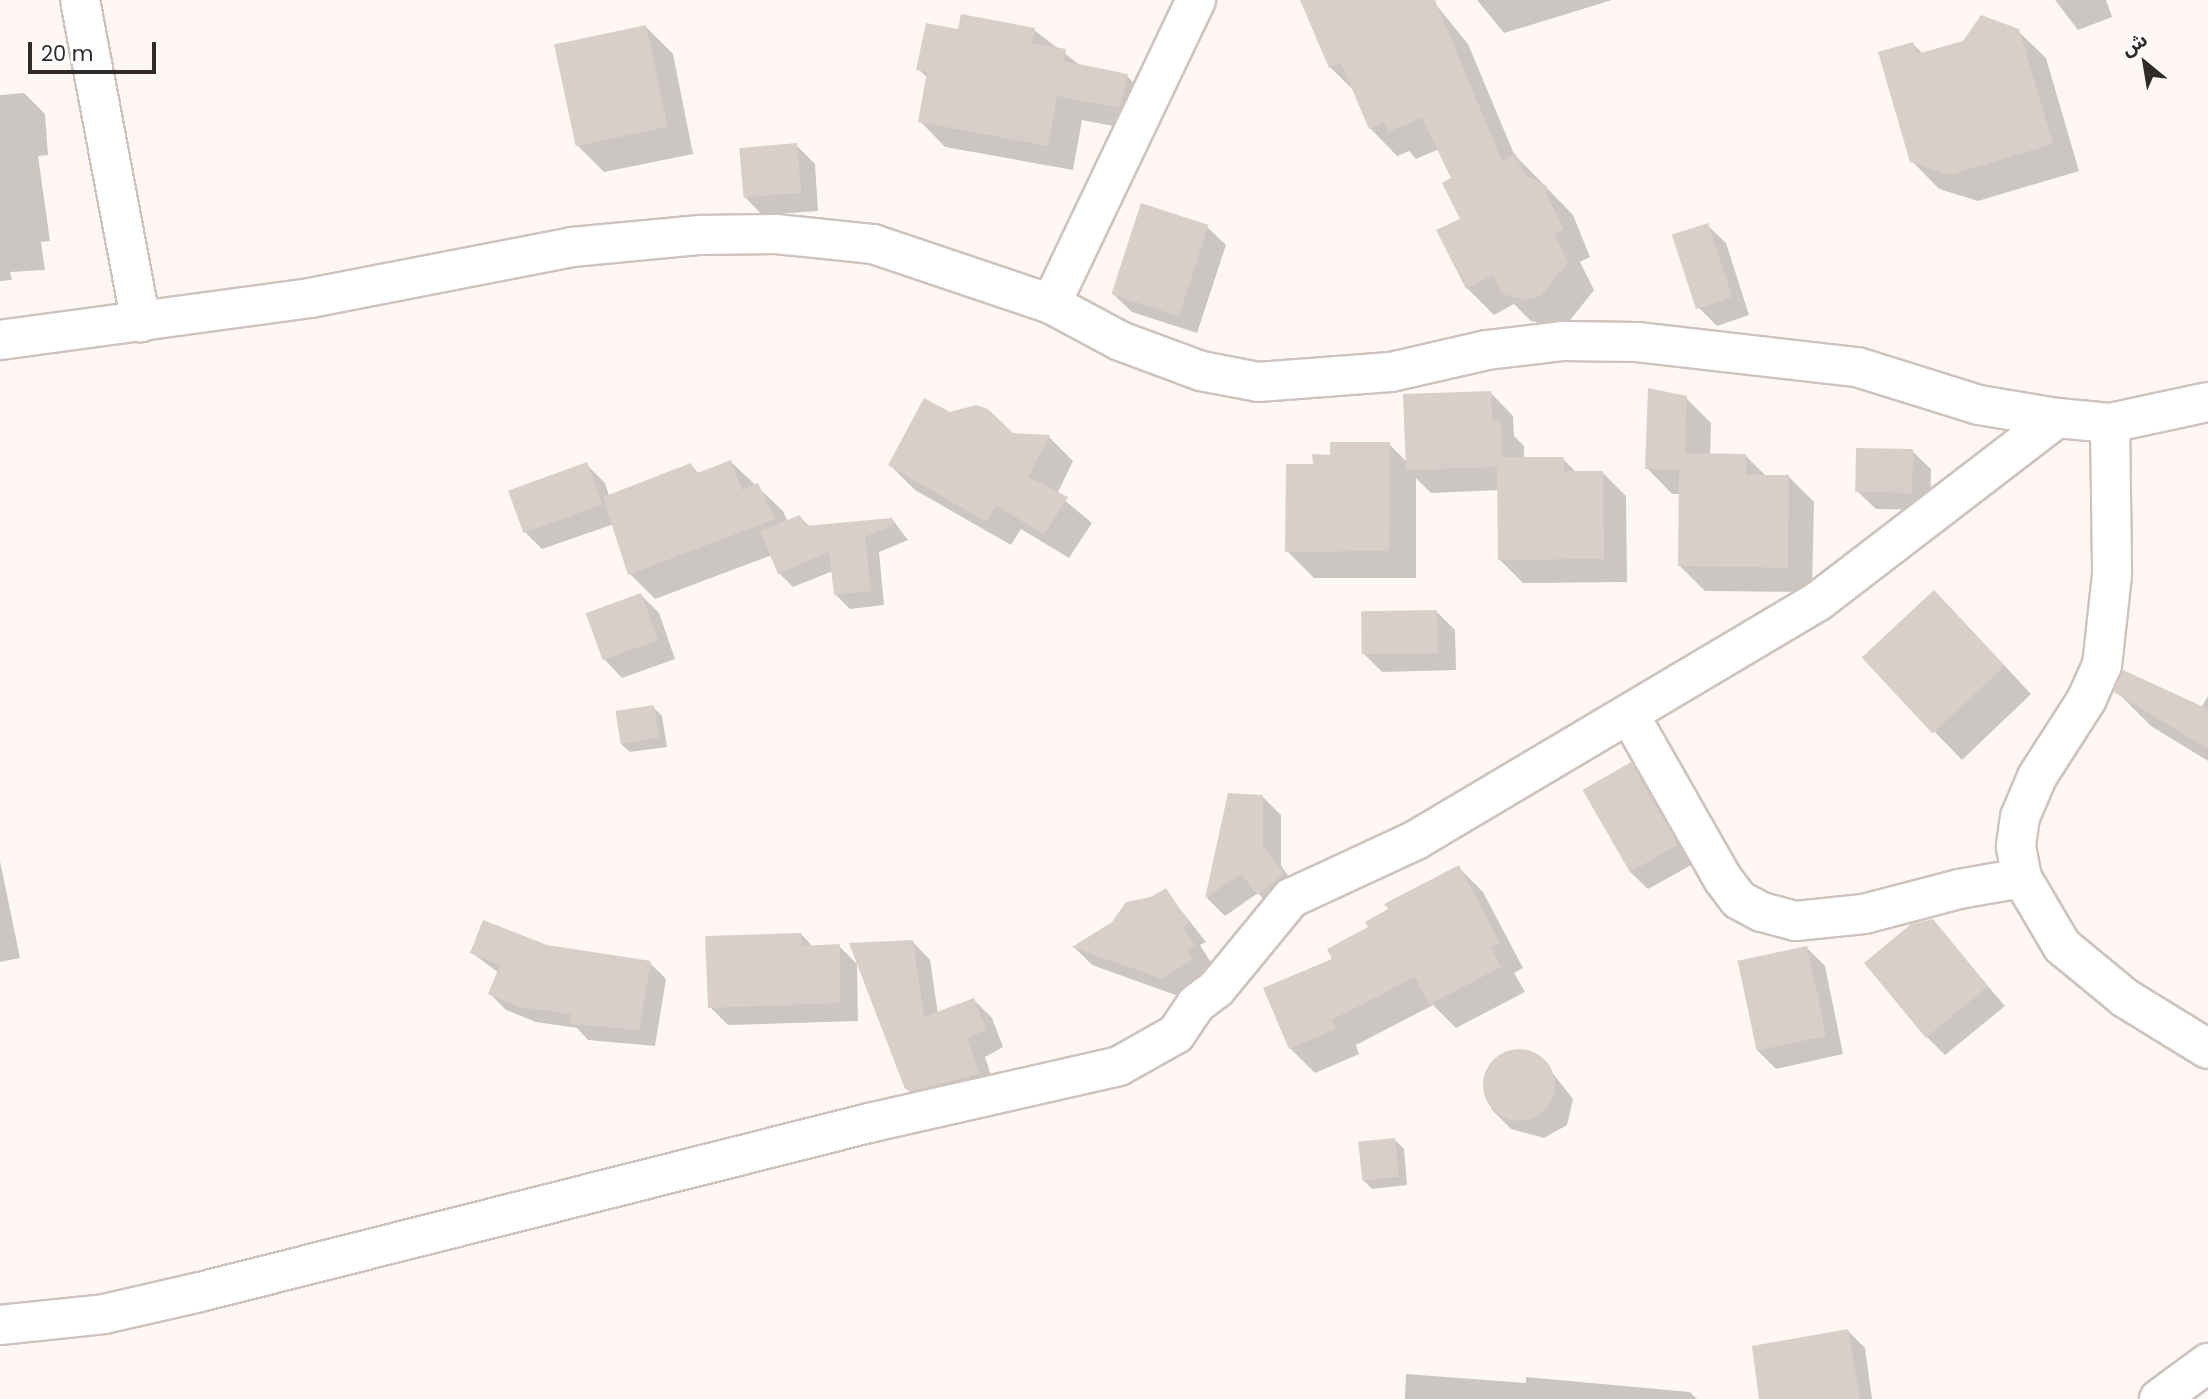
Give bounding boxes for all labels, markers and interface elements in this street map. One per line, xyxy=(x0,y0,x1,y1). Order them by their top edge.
text: ش xyxy=(2116,26,2152,63)
scale bar xyxy=(32,28,159,72)
north arrow xyxy=(2110,28,2180,98)
text: 20 m xyxy=(41,39,94,68)

